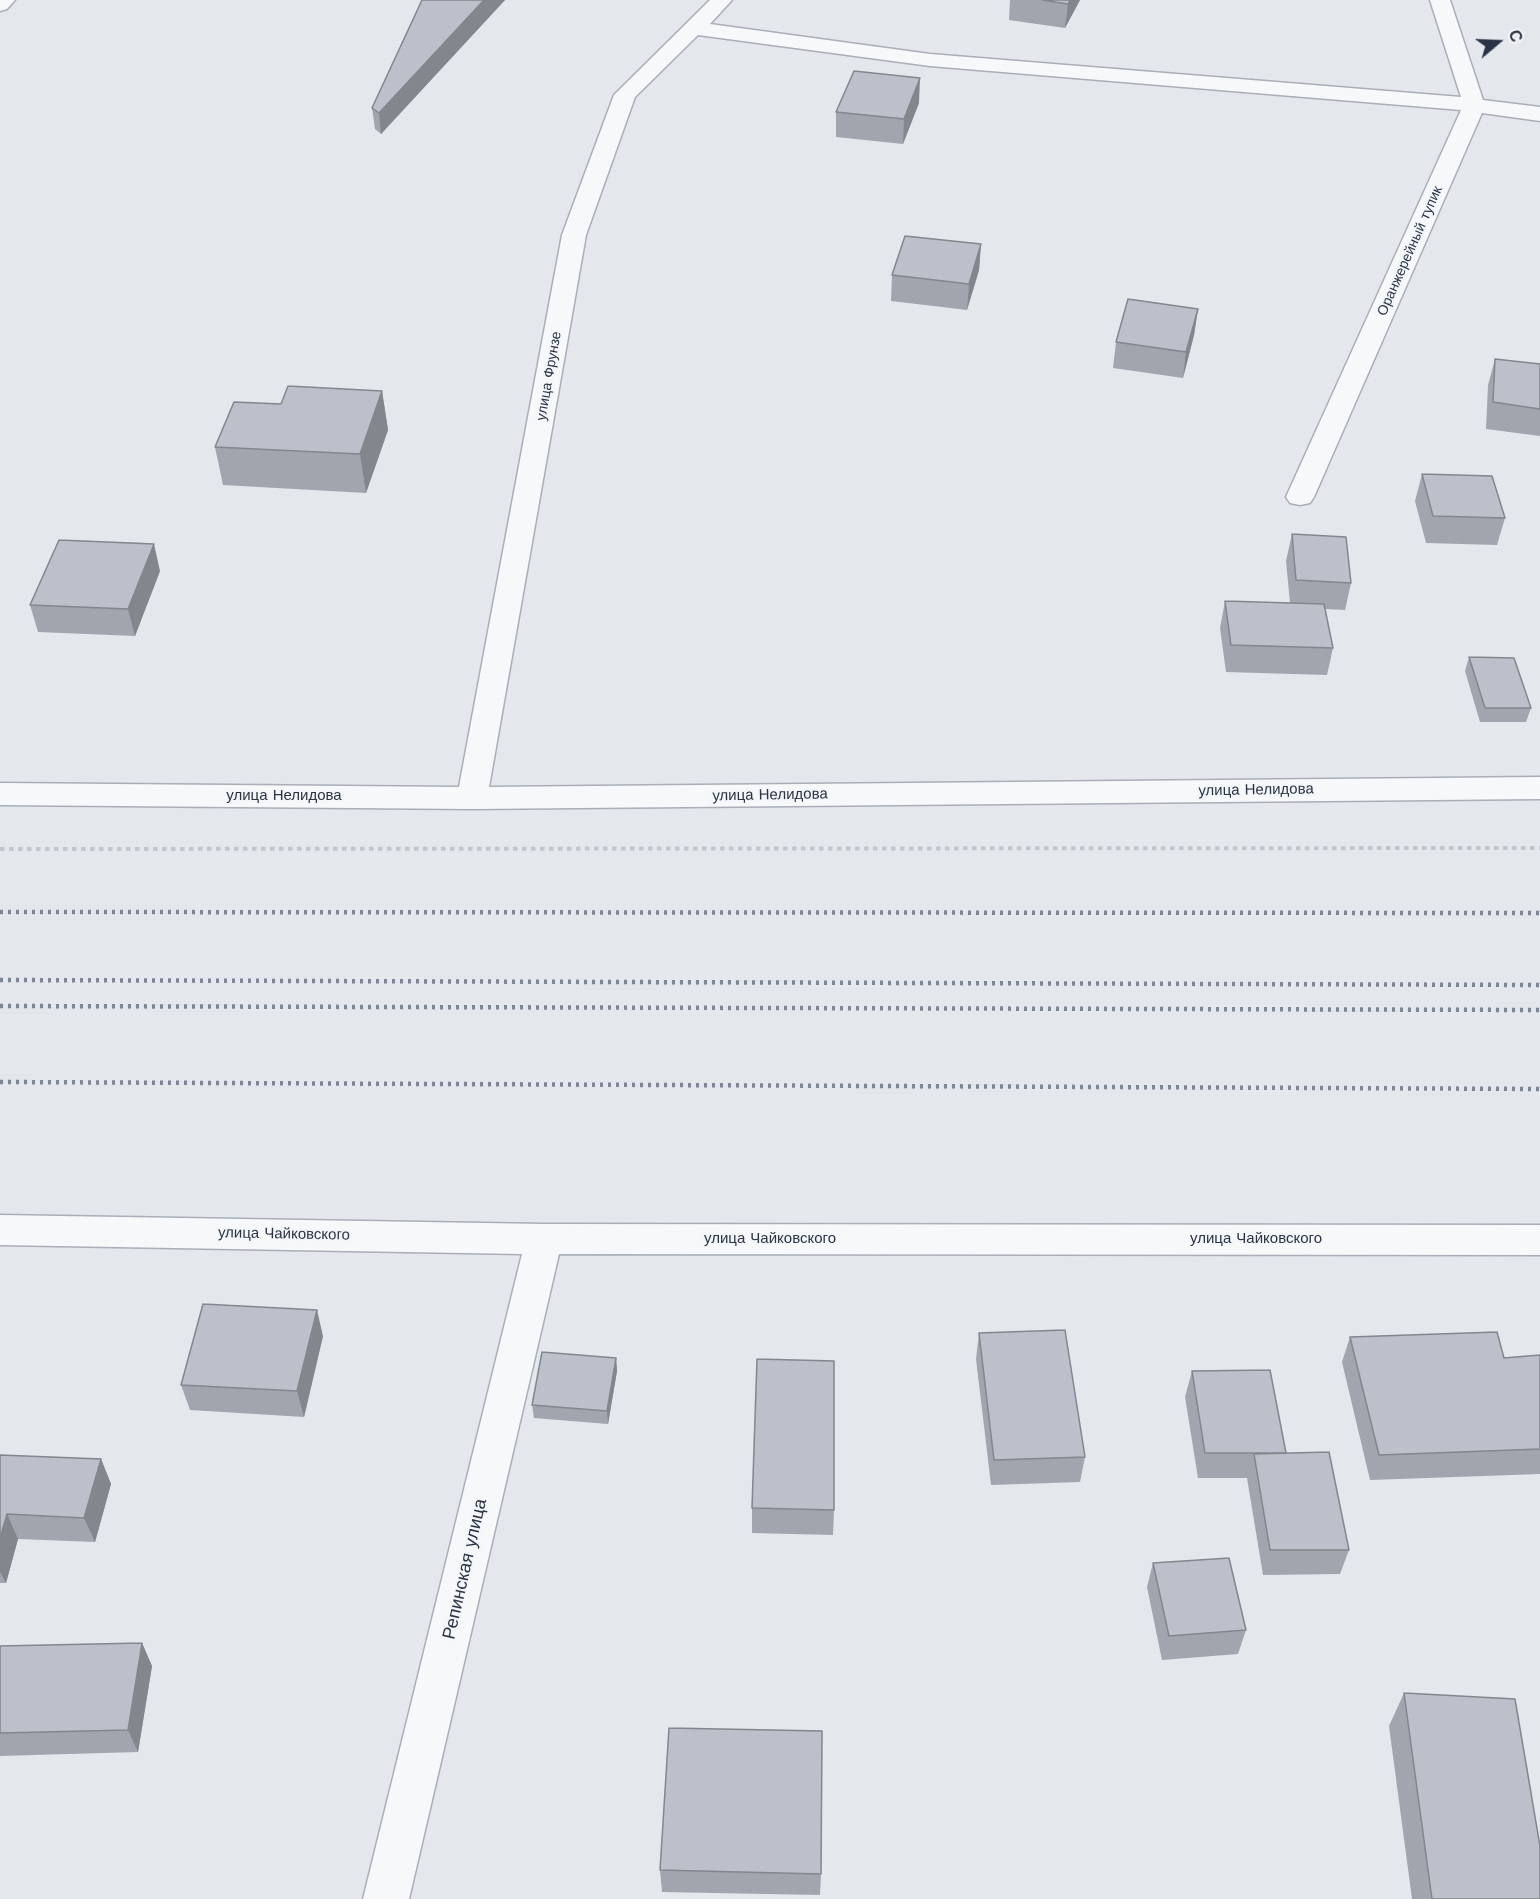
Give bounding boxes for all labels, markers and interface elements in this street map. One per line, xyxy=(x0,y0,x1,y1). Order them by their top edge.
north arrow xyxy=(1468,12,1528,72)
text: С xyxy=(1505,27,1526,45)
street label: Оранжерейный тупик xyxy=(1374,184,1446,318)
street label: улица Фрунзе xyxy=(533,330,565,422)
street label: улица Нелидова xyxy=(1198,780,1314,800)
street label: улица Нелидова xyxy=(712,785,828,805)
street label: улица Нелидова xyxy=(226,787,342,805)
street label: улица Чайковского xyxy=(218,1224,350,1244)
street label: улица Чайковского xyxy=(704,1230,836,1248)
street label: улица Чайковского xyxy=(1190,1230,1322,1248)
street label: Репинская улица xyxy=(438,1497,492,1641)

